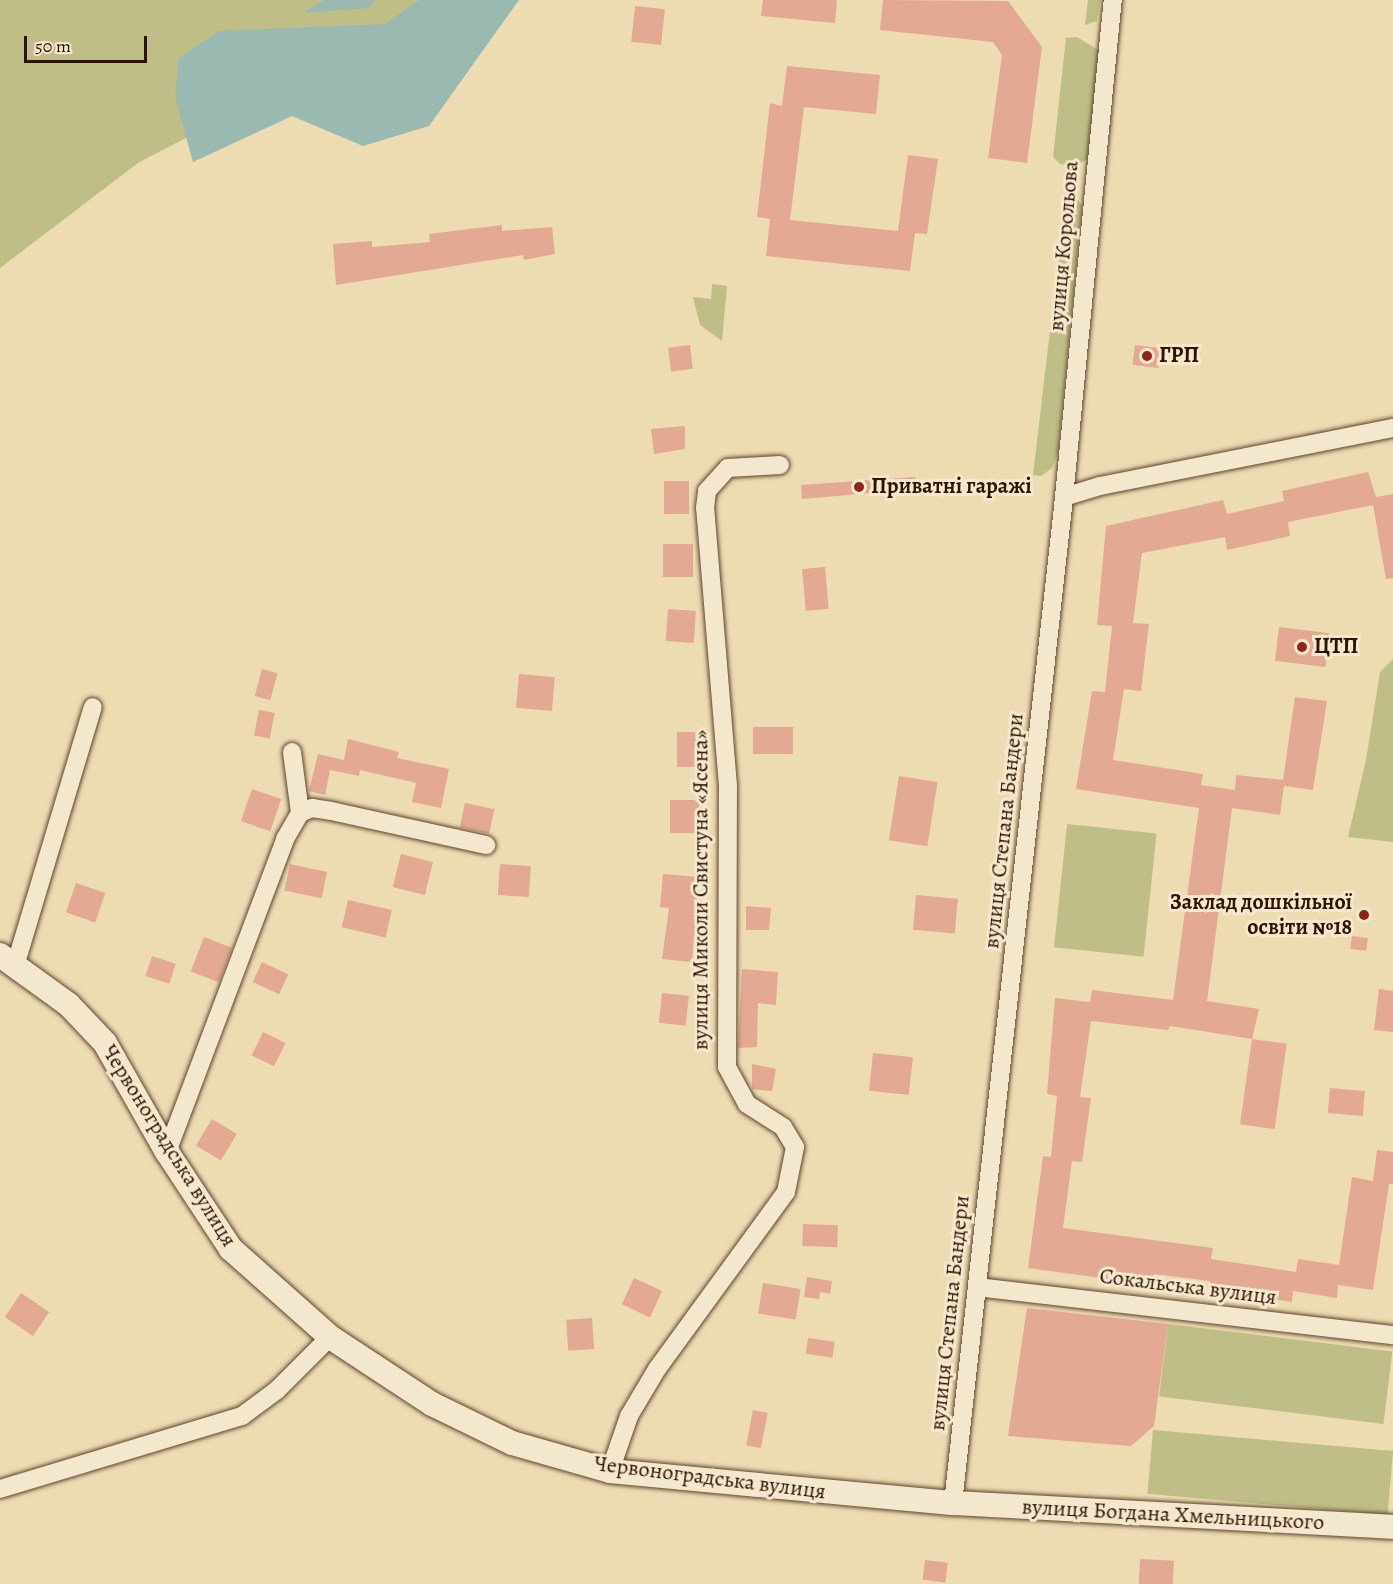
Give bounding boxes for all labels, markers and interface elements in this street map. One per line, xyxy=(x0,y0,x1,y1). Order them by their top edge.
scale bar xyxy=(27,24,150,62)
text: 50 m xyxy=(35,34,71,58)
street label: вулиця Корольова xyxy=(1043,160,1085,332)
place label: ГРП xyxy=(1159,343,1199,369)
marker: ГРП xyxy=(1140,349,1154,363)
place label: Приватні гаражі xyxy=(871,474,1032,500)
marker: Приватні гаражі xyxy=(852,480,866,494)
place label: ЦТП xyxy=(1314,634,1358,660)
marker: ЦТП xyxy=(1295,640,1309,654)
street label: вулиця Степана Бандери xyxy=(979,712,1029,950)
street label: вулиця Миколи Свистуна «Ясена» xyxy=(688,730,714,1050)
place label: Заклад дошкільної освіти №18 xyxy=(1170,889,1352,940)
marker: Заклад дошкільної освіти №18 xyxy=(1357,908,1371,922)
street label: Червоноградська вулиця xyxy=(96,1040,242,1252)
street label: вулиця Степана Бандери xyxy=(925,1194,975,1432)
street label: Сокальська вулиця xyxy=(1098,1263,1278,1311)
street label: Червоноградська вулиця xyxy=(593,1451,827,1505)
street label: вулиця Богдана Хмельницького xyxy=(1021,1494,1325,1536)

